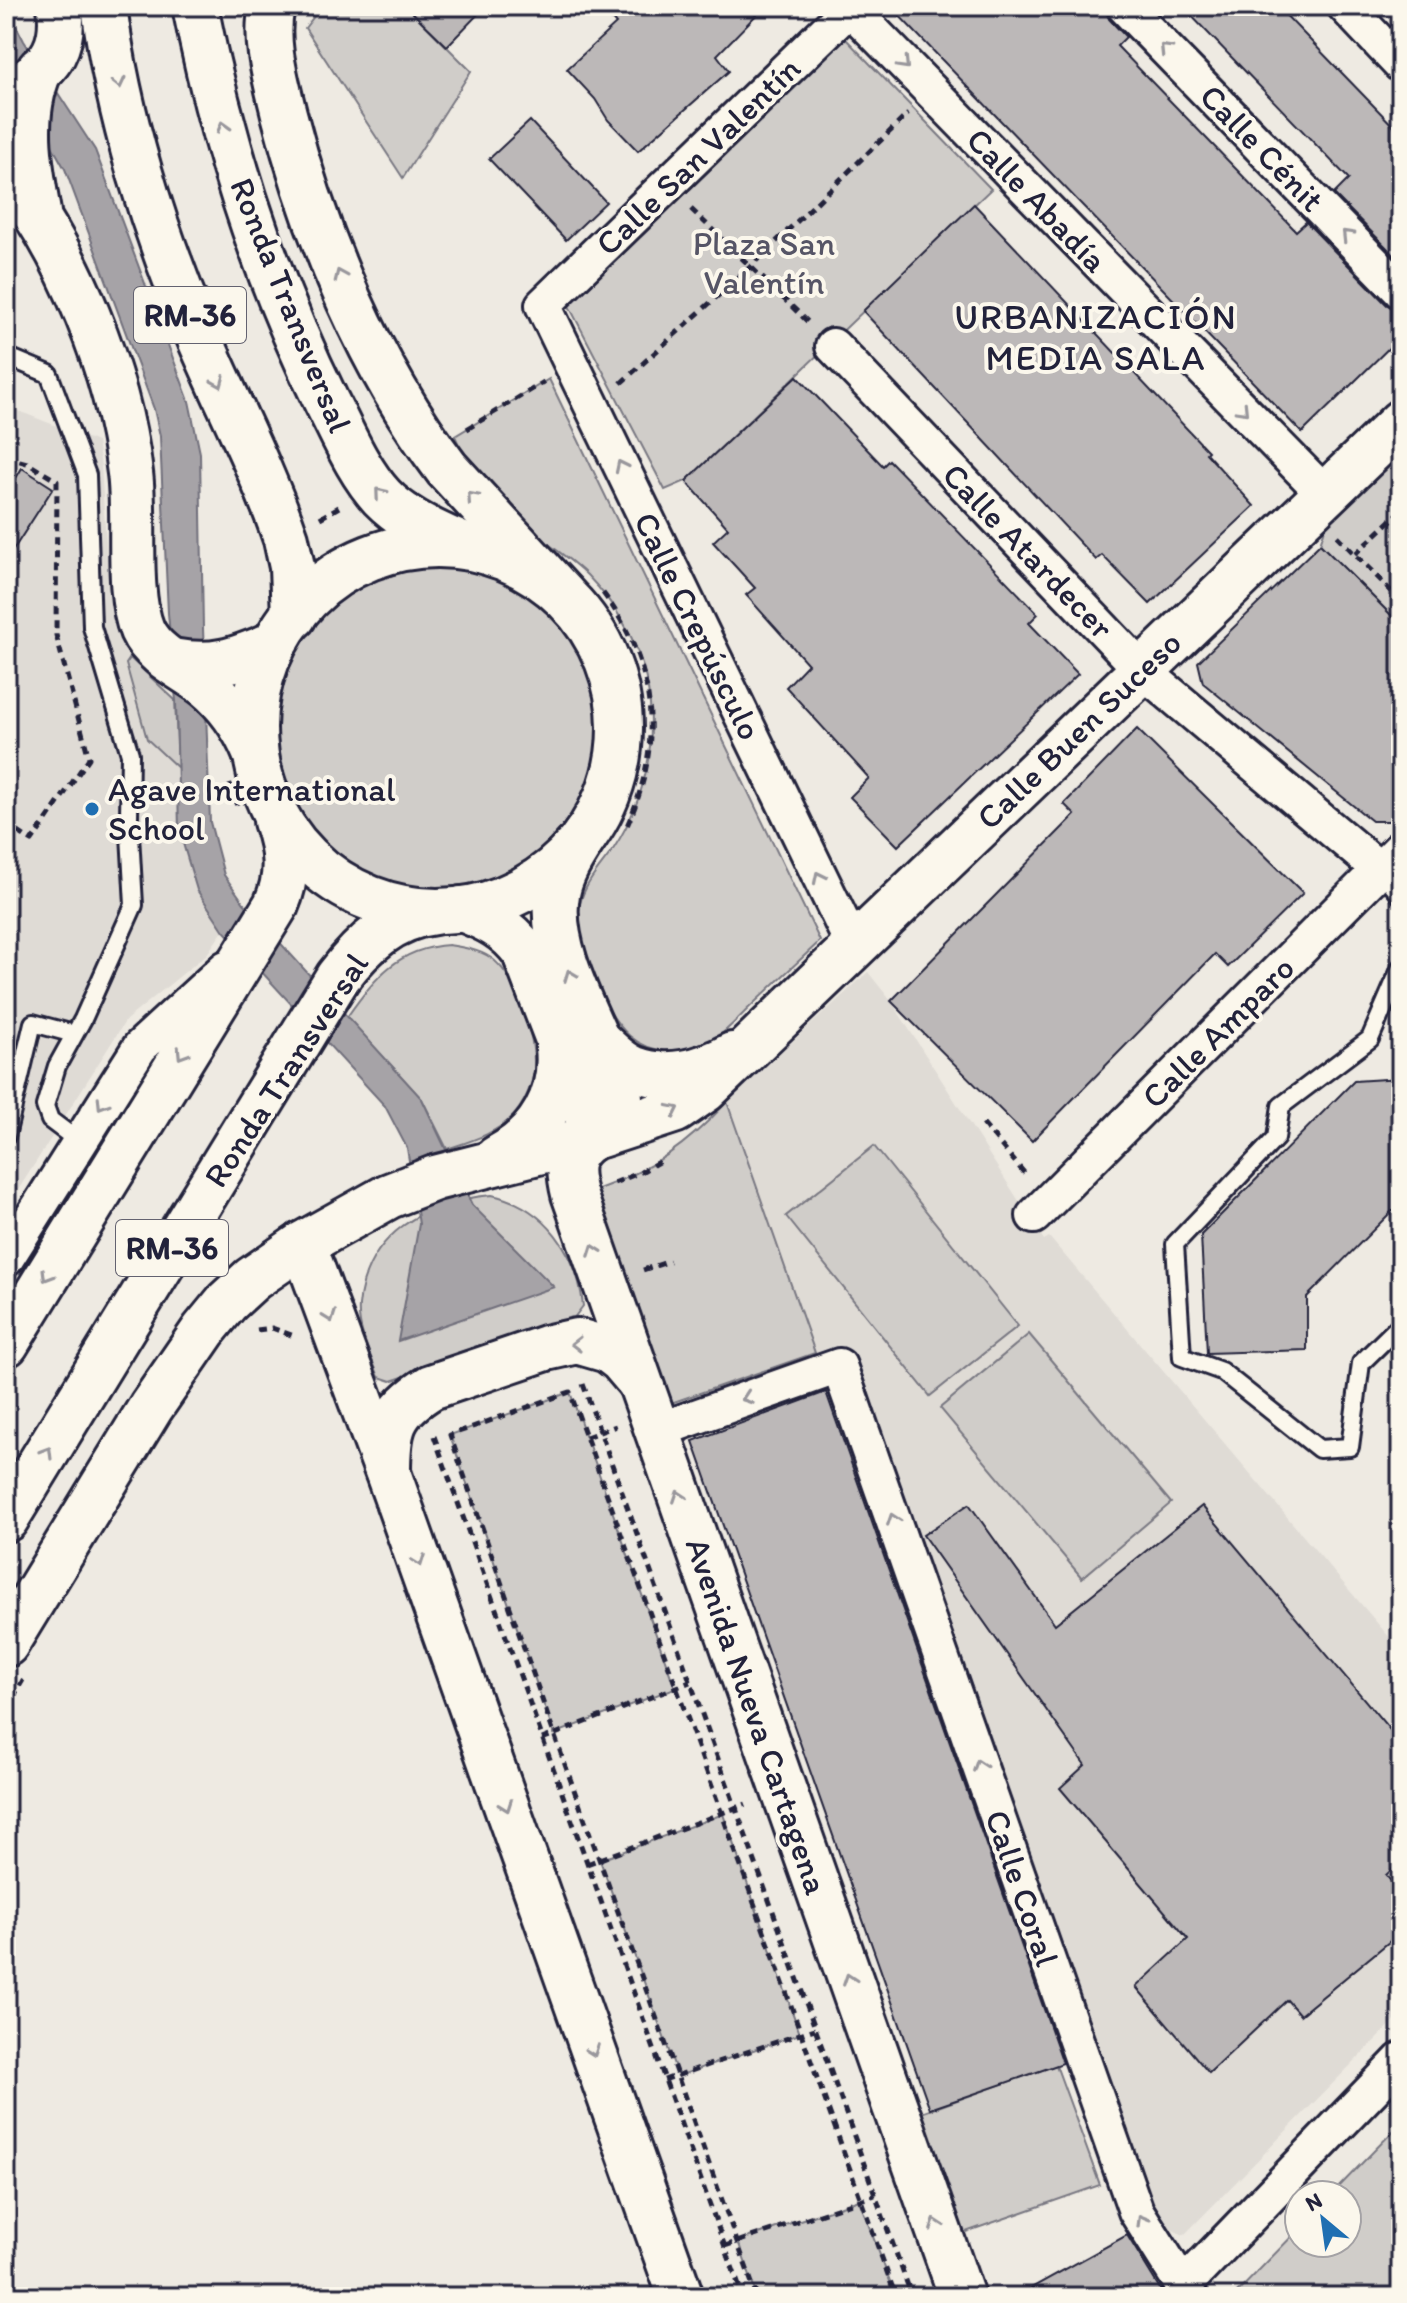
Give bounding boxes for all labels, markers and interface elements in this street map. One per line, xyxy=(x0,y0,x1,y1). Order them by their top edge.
one-way arrow xyxy=(1160,44,1174,58)
street label: Calle San Valentín xyxy=(587,48,809,264)
one-way arrow xyxy=(895,55,909,69)
one-way arrow xyxy=(110,75,127,89)
street label: Calle Cénit xyxy=(1191,76,1333,220)
street label: Calle Abadía xyxy=(958,119,1116,281)
one-way arrow xyxy=(215,121,232,135)
street label: Ronda Transversal xyxy=(221,172,361,439)
park label: Plaza San Valentín xyxy=(693,223,835,303)
one-way arrow xyxy=(1341,230,1356,244)
one-way arrow xyxy=(333,268,349,283)
road number: RM-36 xyxy=(134,287,246,343)
district label: URBANIZACIÓN MEDIA SALA xyxy=(954,295,1238,379)
one-way arrow xyxy=(209,374,225,388)
one-way arrow xyxy=(1234,401,1248,415)
street label: Calle Atardecer xyxy=(934,455,1122,648)
one-way arrow xyxy=(615,460,631,474)
one-way arrow xyxy=(375,487,390,502)
one-way arrow xyxy=(467,492,481,506)
street label: Calle Crepúsculo xyxy=(625,506,771,746)
street label: Calle Buen Suceso xyxy=(968,622,1190,838)
place label: Agave International School xyxy=(108,769,396,849)
marker: Agave International School xyxy=(83,800,101,818)
one-way arrow xyxy=(814,870,829,885)
street label: Ronda Transversal xyxy=(195,945,377,1195)
street label: Calle Amparo xyxy=(1133,947,1303,1117)
one-way arrow xyxy=(563,969,580,983)
one-way arrow xyxy=(177,1046,192,1060)
one-way arrow xyxy=(96,1095,111,1110)
one-way arrow xyxy=(665,1104,680,1120)
road number: RM-36 xyxy=(116,1220,228,1276)
one-way arrow xyxy=(587,1244,603,1258)
one-way arrow xyxy=(42,1268,57,1282)
one-way arrow xyxy=(320,1309,337,1323)
one-way arrow xyxy=(569,1335,582,1352)
one-way arrow xyxy=(741,1389,755,1405)
one-way arrow xyxy=(37,1446,52,1461)
one-way arrow xyxy=(673,1489,689,1503)
one-way arrow xyxy=(886,1513,903,1527)
street label: Avenida Nueva Cartagena xyxy=(677,1532,837,1900)
one-way arrow xyxy=(410,1554,426,1568)
one-way arrow xyxy=(972,1758,989,1772)
one-way arrow xyxy=(497,1799,513,1813)
street label: Calle Coral xyxy=(976,1804,1068,1972)
one-way arrow xyxy=(843,1972,859,1986)
one-way arrow xyxy=(584,2044,600,2058)
north arrow xyxy=(1283,2179,1363,2259)
text: N xyxy=(1301,2187,1327,2217)
one-way arrow xyxy=(1136,2214,1152,2229)
one-way arrow xyxy=(929,2217,945,2231)

